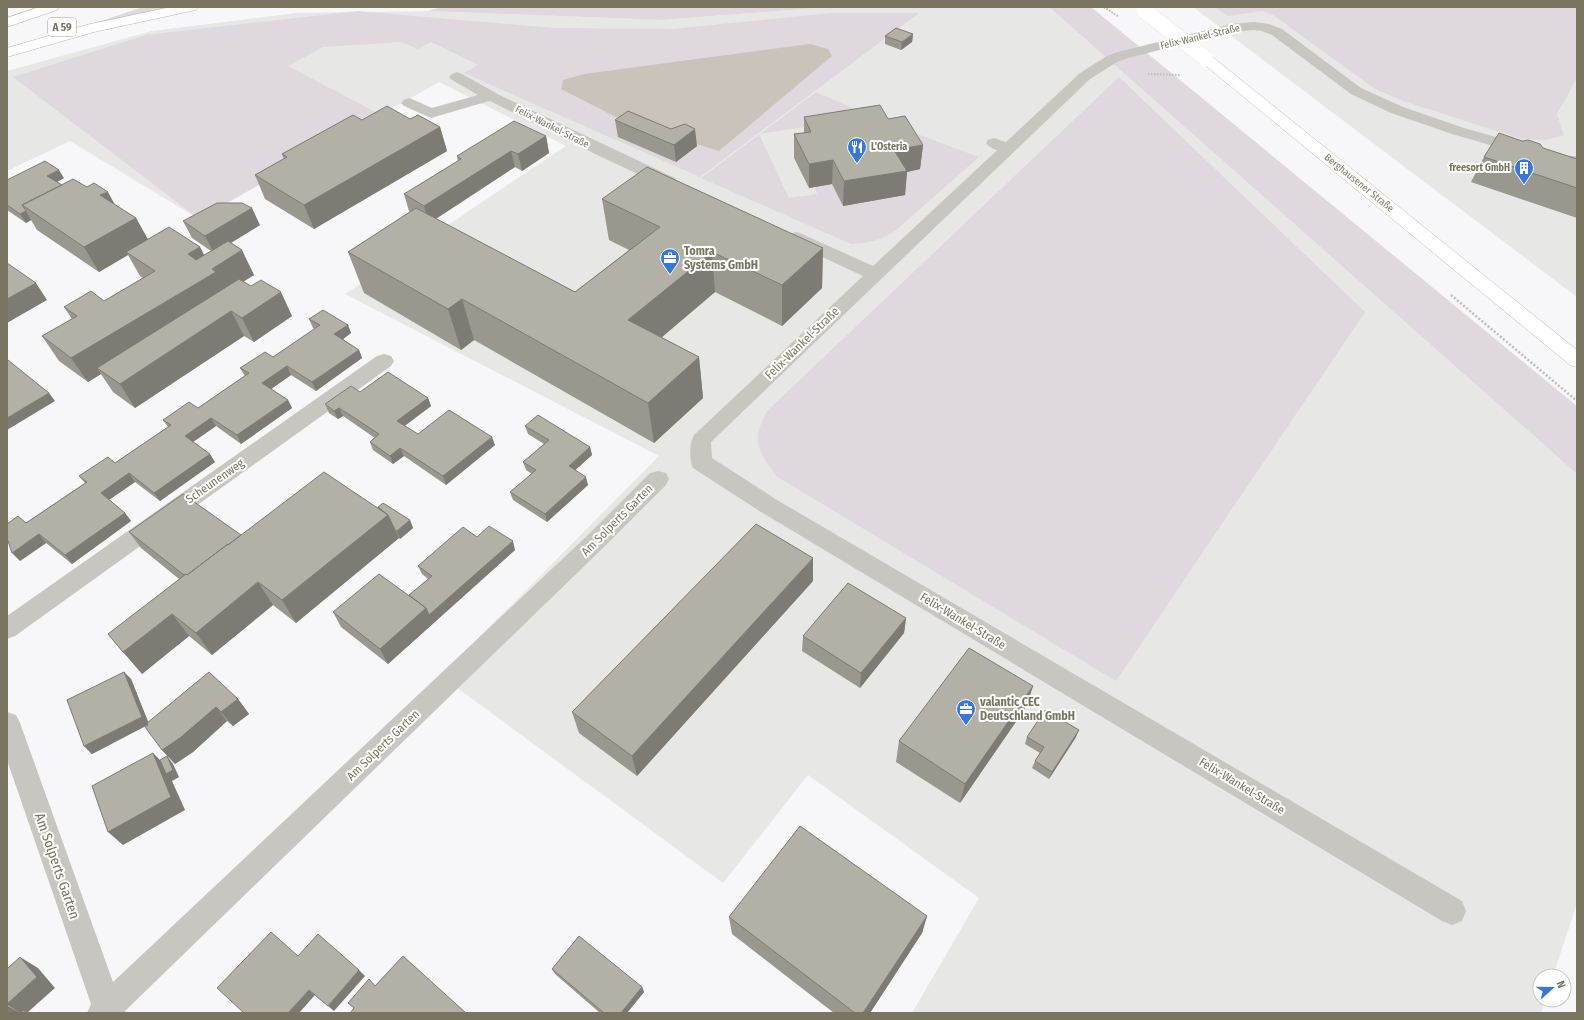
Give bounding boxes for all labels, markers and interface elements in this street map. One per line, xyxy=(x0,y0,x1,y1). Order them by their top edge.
road number: A 59 xyxy=(48,18,76,36)
street label: Felix-Wankel-Straße xyxy=(1159,22,1241,52)
street label: Felix-Wankel-Straße xyxy=(513,103,591,151)
restaurant icon: L'Osteria xyxy=(846,136,868,164)
place label: L'Osteria xyxy=(871,141,907,153)
street label: Berghausener Straße xyxy=(1322,151,1396,215)
building icon: freesort GmbH xyxy=(1513,157,1535,185)
place label: freesort GmbH xyxy=(1449,162,1510,174)
place label: Tomra Systems GmbH xyxy=(684,244,758,272)
office icon: Tomra Systems GmbH xyxy=(659,247,681,275)
street label: Felix-Wankel-Straße xyxy=(762,304,842,382)
street label: Scheunenweg xyxy=(183,456,247,506)
street label: Am Solperts Garten xyxy=(578,481,656,559)
street label: Felix-Wankel-Straße xyxy=(918,590,1008,652)
place label: valantic CEC Deutschland GmbH xyxy=(979,695,1075,723)
office icon: valantic CEC Deutschland GmbH xyxy=(955,698,977,726)
street label: Am Solperts Garten xyxy=(344,707,422,783)
street label: Felix-Wankel-Straße xyxy=(1197,755,1287,817)
street label: Am Solperts Garten xyxy=(31,811,83,921)
north arrow xyxy=(1532,968,1572,1008)
text: N xyxy=(1554,979,1568,990)

